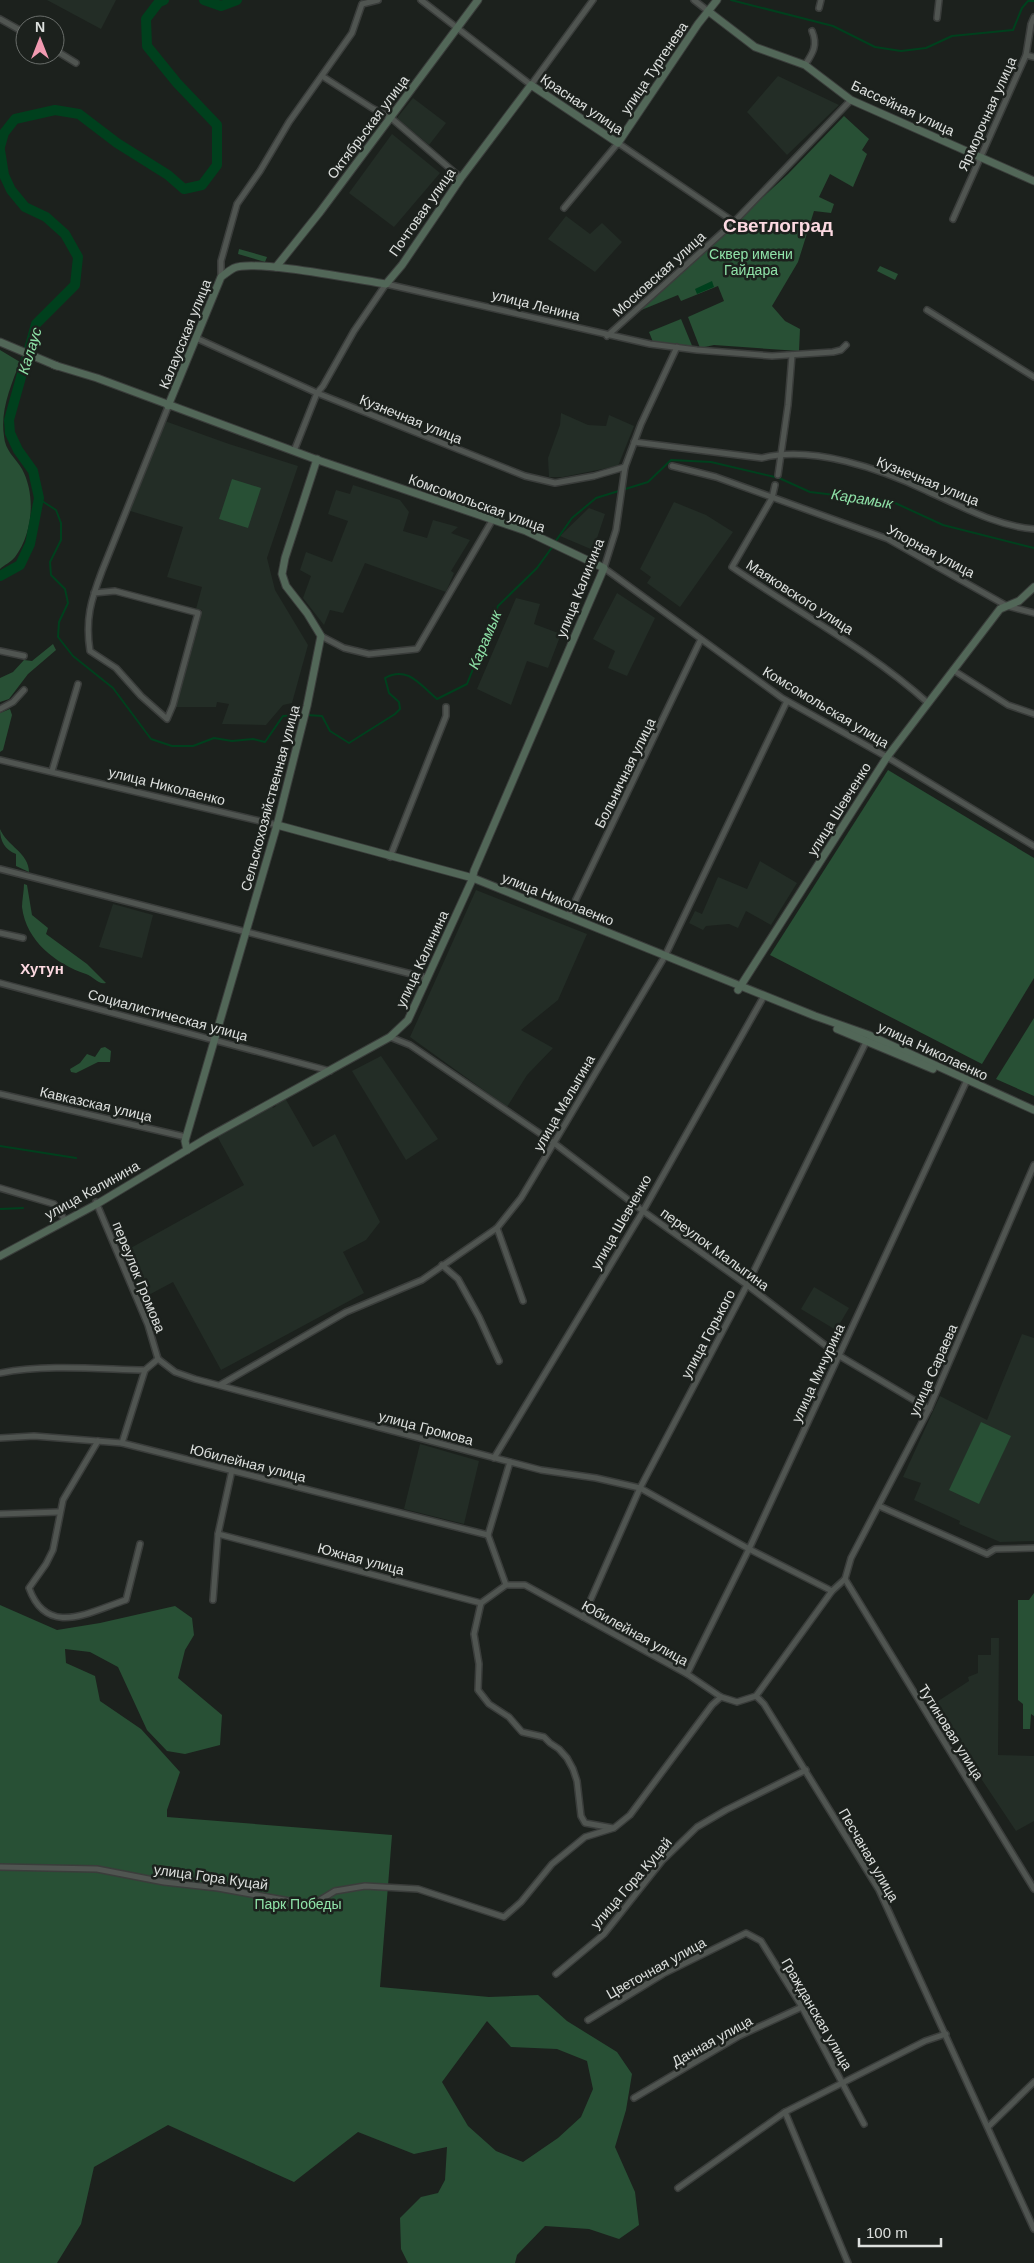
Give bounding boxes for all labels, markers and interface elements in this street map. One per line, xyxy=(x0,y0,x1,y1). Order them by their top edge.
north arrow xyxy=(15,15,65,65)
text: N xyxy=(35,19,45,35)
street label: улица Тургенева xyxy=(617,19,691,117)
street label: Ярморочная улица xyxy=(955,54,1019,174)
street label: Красная улица xyxy=(538,70,627,138)
street label: Октябрьская улица xyxy=(324,72,412,182)
street label: Бассейная улица xyxy=(849,77,957,139)
street label: Почтовая улица xyxy=(386,165,458,259)
district label: Светлоград xyxy=(723,215,833,236)
street label: Московская улица xyxy=(609,228,709,320)
park label: Сквер имени Гайдара xyxy=(709,246,793,278)
street label: Калаусская улица xyxy=(156,277,214,391)
street label: улица Ленина xyxy=(490,286,582,324)
water label: Калаус xyxy=(14,325,45,376)
street label: Кузнечная улица xyxy=(357,391,465,447)
street label: Кузнечная улица xyxy=(874,453,982,509)
street label: Комсомольская улица xyxy=(406,471,548,535)
water label: Карамык xyxy=(830,485,895,512)
street label: Упорная улица xyxy=(884,521,978,581)
street label: улица Калинина xyxy=(553,536,607,640)
street label: Маяковского улица xyxy=(743,556,857,638)
water label: Карамык xyxy=(465,607,505,672)
street label: Комсомольская улица xyxy=(760,663,892,751)
street label: Сельскохозяйственная улица xyxy=(237,703,303,893)
street label: Больничная улица xyxy=(591,715,659,831)
street label: улица Шевченко xyxy=(804,759,874,858)
street label: улица Николаенко xyxy=(107,764,227,808)
street label: улица Николаенко xyxy=(500,869,617,929)
street label: улица Калинина xyxy=(392,908,452,1010)
district label: Хутун xyxy=(20,960,64,977)
street label: Социалистическая улица xyxy=(86,986,250,1044)
street label: улица Николаенко xyxy=(875,1018,991,1084)
street label: улица Малыгина xyxy=(530,1052,598,1154)
street label: Кавказская улица xyxy=(38,1083,154,1125)
street label: улица Калинина xyxy=(42,1157,142,1223)
street label: улица Шевченко xyxy=(587,1172,655,1272)
street label: переулок Малыгина xyxy=(658,1204,772,1294)
street label: переулок Громова xyxy=(109,1219,169,1335)
street label: улица Горького xyxy=(678,1287,738,1381)
street label: улица Мичурина xyxy=(788,1321,848,1425)
street label: улица Сараева xyxy=(906,1321,960,1418)
street label: улица Громова xyxy=(377,1408,475,1448)
street label: Юбилейная улица xyxy=(188,1441,308,1485)
street label: Южная улица xyxy=(316,1540,406,1578)
street label: Юбилейная улица xyxy=(579,1597,691,1669)
street label: Тутиновая улица xyxy=(915,1681,987,1783)
street label: Песчаная улица xyxy=(836,1805,902,1905)
street label: улица Гора Куцай xyxy=(587,1834,675,1932)
street label: улица Гора Куцай xyxy=(153,1861,269,1893)
park label: Парк Победы xyxy=(254,1896,342,1912)
street label: Цветочная улица xyxy=(603,1934,709,2002)
street label: Гражданская улица xyxy=(778,1955,856,2073)
street label: Дачная улица xyxy=(669,2012,755,2070)
scale bar xyxy=(859,2216,942,2248)
text: 100 m xyxy=(866,2224,908,2241)

